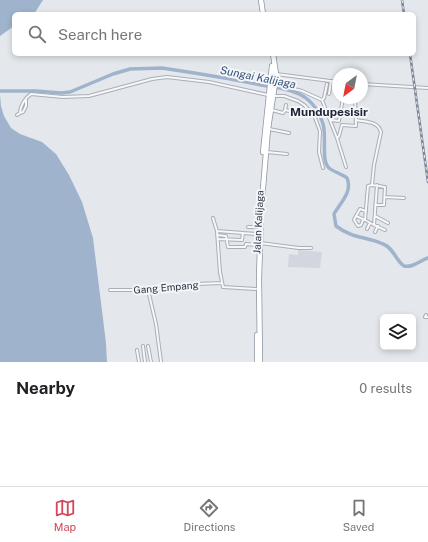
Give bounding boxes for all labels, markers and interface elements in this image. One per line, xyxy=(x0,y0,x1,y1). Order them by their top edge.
search box xyxy=(12,12,416,56)
icon: search xyxy=(26,23,48,45)
text: Search here xyxy=(58,26,142,43)
water label: Sungai Kalijaga xyxy=(219,64,297,90)
north arrow xyxy=(332,68,368,104)
district label: Mundupesisir xyxy=(290,105,368,119)
street label: Jalan Kalijaga xyxy=(250,190,266,254)
street label: Gang Empang xyxy=(133,278,199,296)
map controls xyxy=(380,314,416,350)
button: layers xyxy=(380,314,416,350)
text: Nearby xyxy=(16,378,75,398)
text: 0 results xyxy=(359,381,412,396)
tab: Map xyxy=(54,497,76,533)
tab: Directions xyxy=(184,497,235,533)
tab: Saved xyxy=(343,497,374,533)

